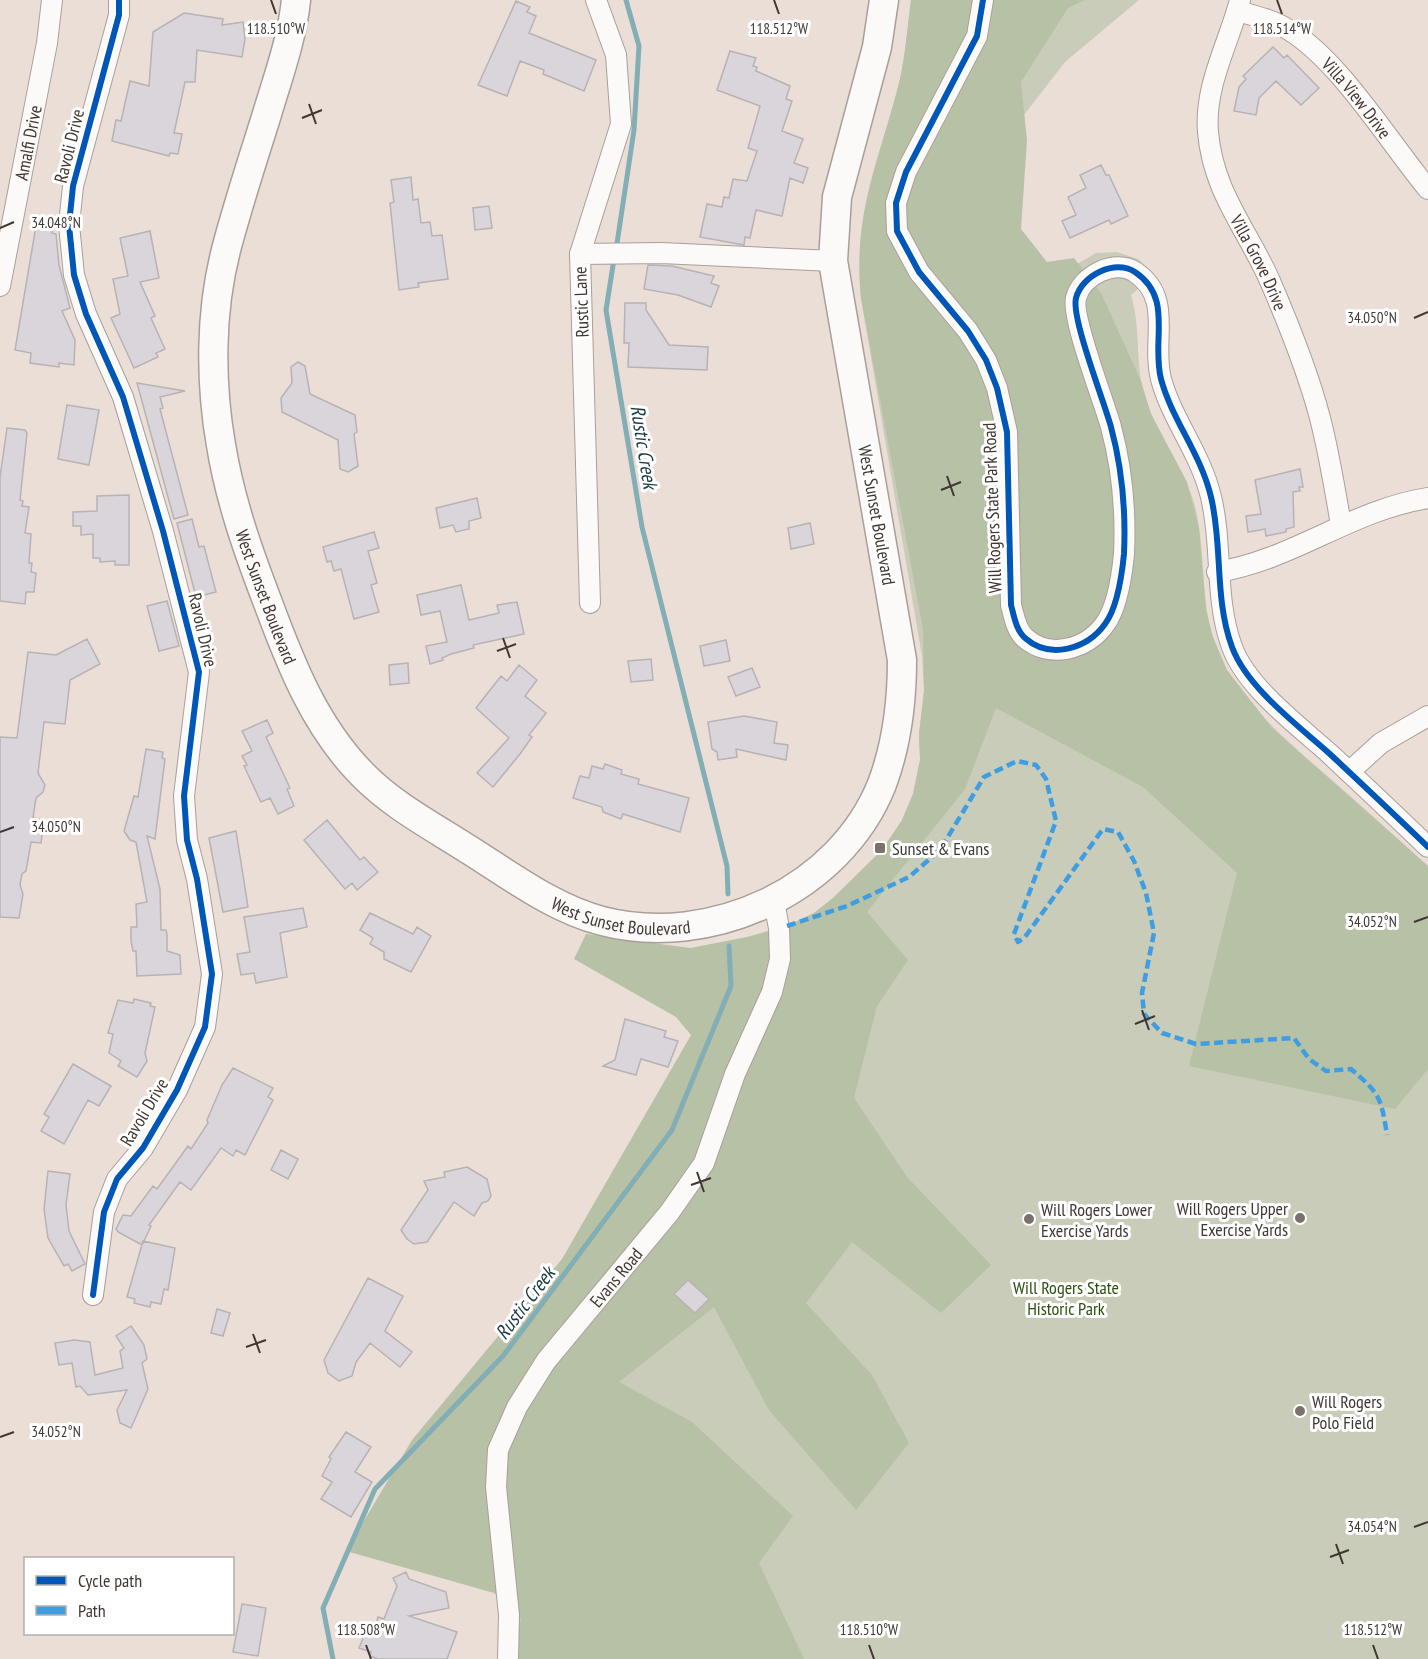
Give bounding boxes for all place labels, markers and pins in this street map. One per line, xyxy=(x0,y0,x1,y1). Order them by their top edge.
place label: Sunset & Evans xyxy=(892,837,989,860)
marker: Sunset & Evans xyxy=(873,841,887,855)
place label: Will Rogers Upper Exercise Yards xyxy=(1177,1197,1288,1241)
place label: Will Rogers Lower Exercise Yards xyxy=(1041,1198,1152,1242)
marker: Will Rogers Upper Exercise Yards xyxy=(1293,1211,1307,1225)
marker: Will Rogers Lower Exercise Yards xyxy=(1022,1212,1036,1226)
place label: Will Rogers Polo Field xyxy=(1312,1390,1382,1434)
marker: Will Rogers Polo Field xyxy=(1293,1404,1307,1418)

